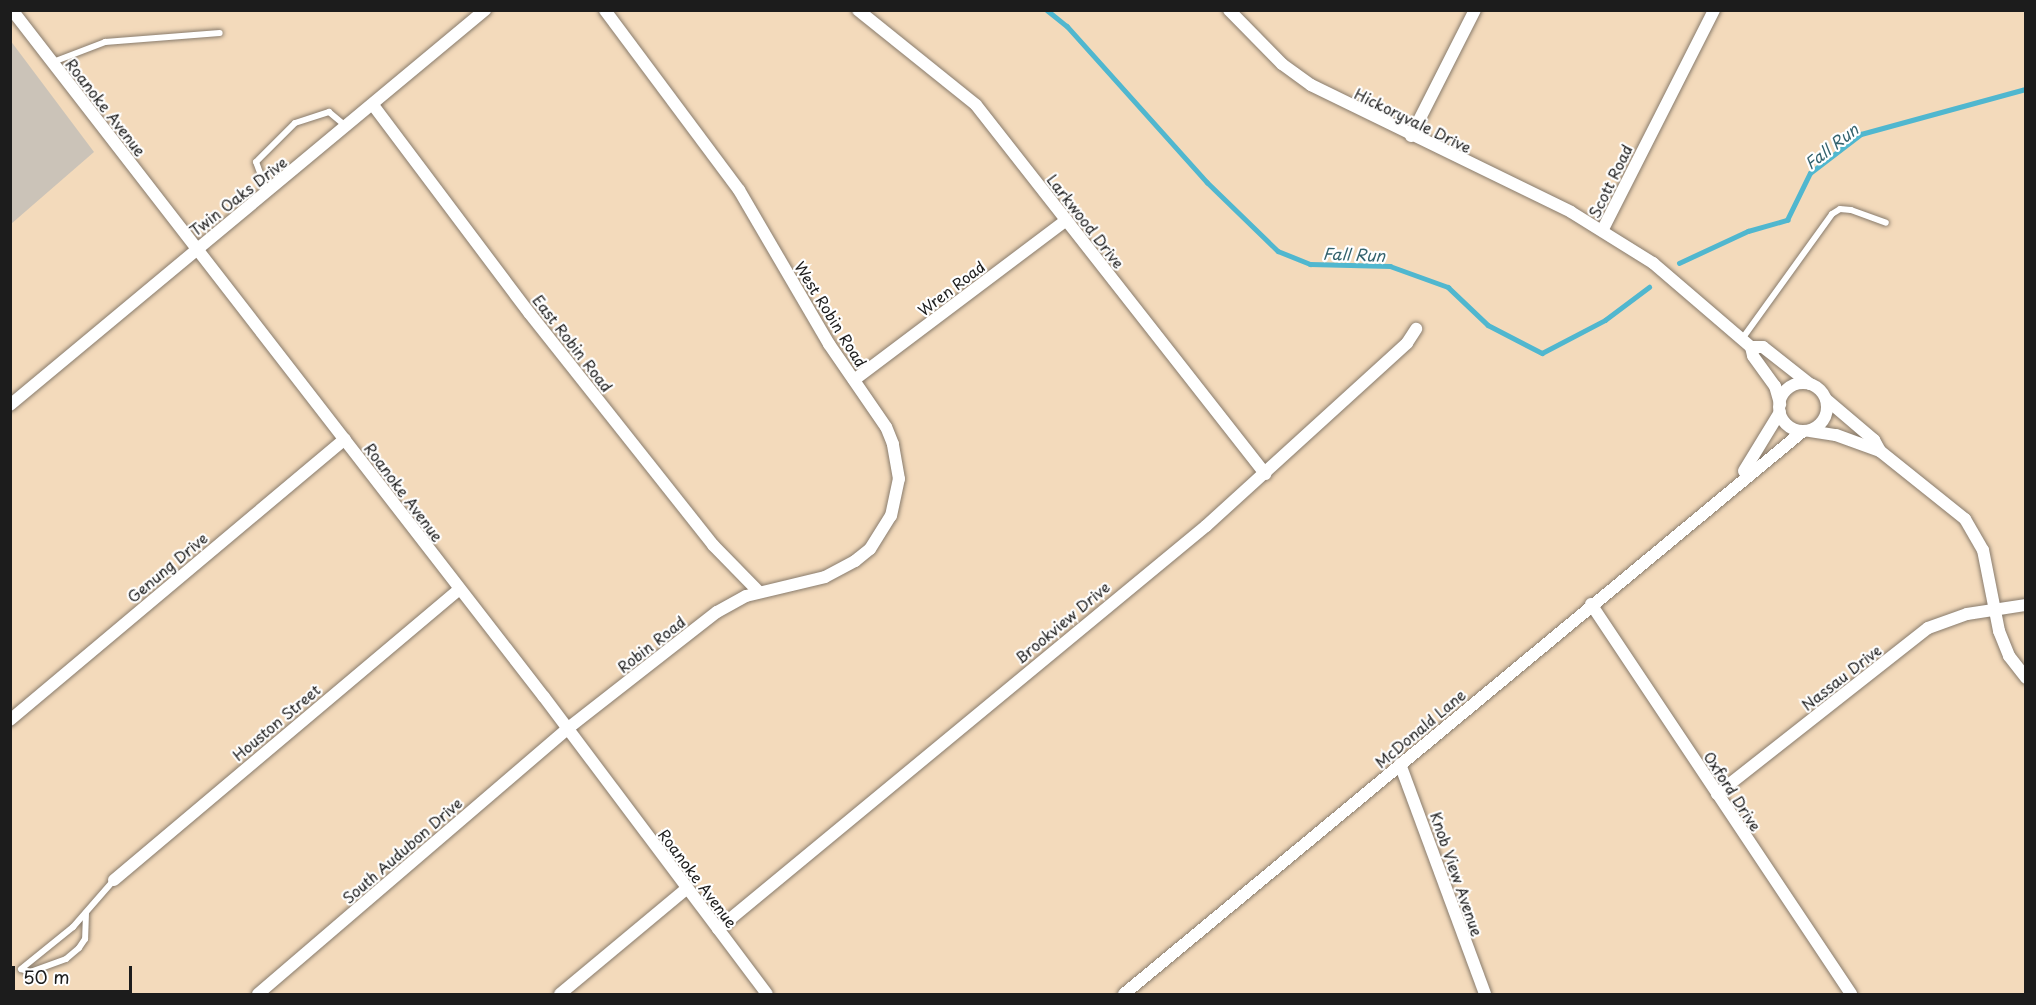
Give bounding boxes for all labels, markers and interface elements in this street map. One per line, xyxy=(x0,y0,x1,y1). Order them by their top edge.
street label: Roanoke Avenue xyxy=(62,55,150,159)
street label: Hickoryvale Drive xyxy=(1352,84,1474,156)
water label: Fall Run xyxy=(1800,119,1862,173)
street label: Scott Road xyxy=(1585,141,1635,221)
street label: Twin Oaks Drive xyxy=(186,152,290,240)
street label: Larkwood Drive xyxy=(1044,171,1128,271)
water label: Fall Run xyxy=(1322,243,1386,265)
street label: Wren Road xyxy=(914,257,988,319)
street label: West Robin Road xyxy=(791,258,871,370)
street label: East Robin Road xyxy=(530,291,616,395)
street label: Roanoke Avenue xyxy=(361,439,447,545)
street label: Genung Drive xyxy=(123,528,211,606)
street label: Brookview Drive xyxy=(1011,577,1113,667)
street label: Robin Road xyxy=(613,612,689,676)
street label: Nassau Drive xyxy=(1797,640,1885,714)
street label: Houston Street xyxy=(229,680,323,764)
street label: McDonald Lane xyxy=(1371,685,1469,771)
street label: Oxford Drive xyxy=(1700,747,1766,835)
street label: South Audubon Drive xyxy=(339,793,465,907)
street label: Knob View Avenue xyxy=(1427,810,1487,938)
street label: Roanoke Avenue xyxy=(655,825,741,931)
scale bar xyxy=(15,954,135,992)
text: 50 m xyxy=(23,963,70,990)

